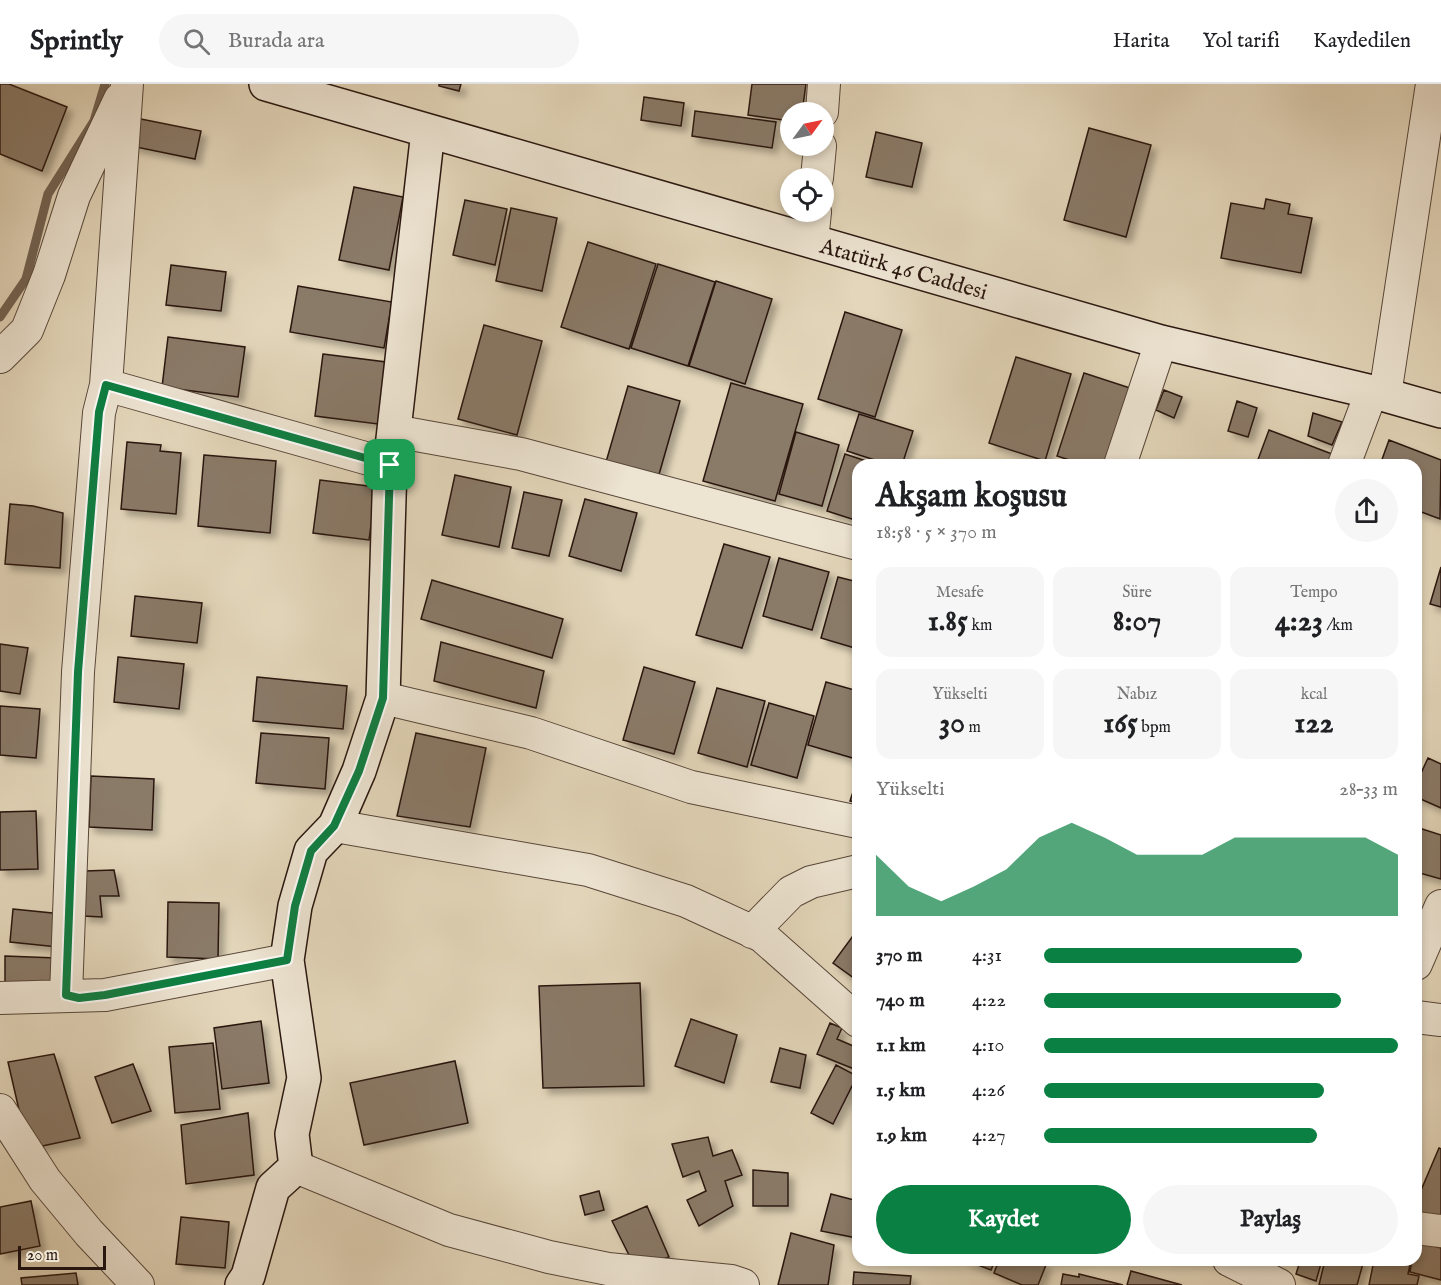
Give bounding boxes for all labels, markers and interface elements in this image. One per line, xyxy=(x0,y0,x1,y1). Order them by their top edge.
search box xyxy=(159,14,579,68)
text: Sprintly xyxy=(30,24,123,59)
icon: search xyxy=(180,25,213,58)
text: Burada ara xyxy=(228,27,324,55)
text: Harita xyxy=(1113,28,1170,55)
text: Yol tarifi xyxy=(1203,28,1280,55)
text: Kaydedilen xyxy=(1313,28,1411,55)
north arrow xyxy=(780,102,834,156)
map controls xyxy=(780,102,834,222)
button: locate xyxy=(780,168,834,222)
street label: Atatürk 46 Caddesi xyxy=(816,232,990,307)
pin xyxy=(364,439,415,490)
icon: arrive xyxy=(373,448,406,481)
text: Akşam koşusu xyxy=(876,476,1067,518)
button: share xyxy=(1335,479,1398,542)
text: 18:58 · 5 × 370 m xyxy=(876,520,997,545)
text: Mesafe xyxy=(936,583,984,603)
text: Süre xyxy=(1122,583,1152,603)
text: Tempo xyxy=(1290,583,1338,603)
text: 1.85 xyxy=(928,603,968,641)
text: 8:07 xyxy=(1113,603,1161,641)
text: 4:23 xyxy=(1275,603,1323,641)
text: km xyxy=(968,616,992,636)
text: /km xyxy=(1323,616,1353,636)
text: Yükselti xyxy=(933,685,987,705)
text: Nabız xyxy=(1117,685,1157,705)
text: kcal xyxy=(1301,685,1327,705)
text: 30 xyxy=(939,705,965,743)
text: 165 xyxy=(1103,705,1138,743)
text: 122 xyxy=(1294,705,1334,743)
text: m xyxy=(965,718,981,738)
text: bpm xyxy=(1138,718,1171,738)
text: Yükselti xyxy=(876,777,945,802)
text: 28–33 m xyxy=(1339,777,1398,802)
text: 370 m xyxy=(876,943,922,968)
text: 4:31 xyxy=(972,943,1002,968)
text: 740 m xyxy=(876,988,925,1013)
text: 4:22 xyxy=(972,988,1006,1013)
text: 1.1 km xyxy=(876,1033,926,1058)
text: 4:10 xyxy=(972,1033,1004,1058)
text: 1.5 km xyxy=(876,1078,926,1103)
text: 4:26 xyxy=(972,1078,1005,1103)
text: 1.9 km xyxy=(876,1123,927,1148)
text: 4:27 xyxy=(972,1123,1006,1148)
button: Kaydet xyxy=(876,1185,1131,1254)
button: Paylaş xyxy=(1143,1185,1398,1254)
scale bar xyxy=(18,1243,106,1270)
text: 20 m xyxy=(27,1246,58,1266)

